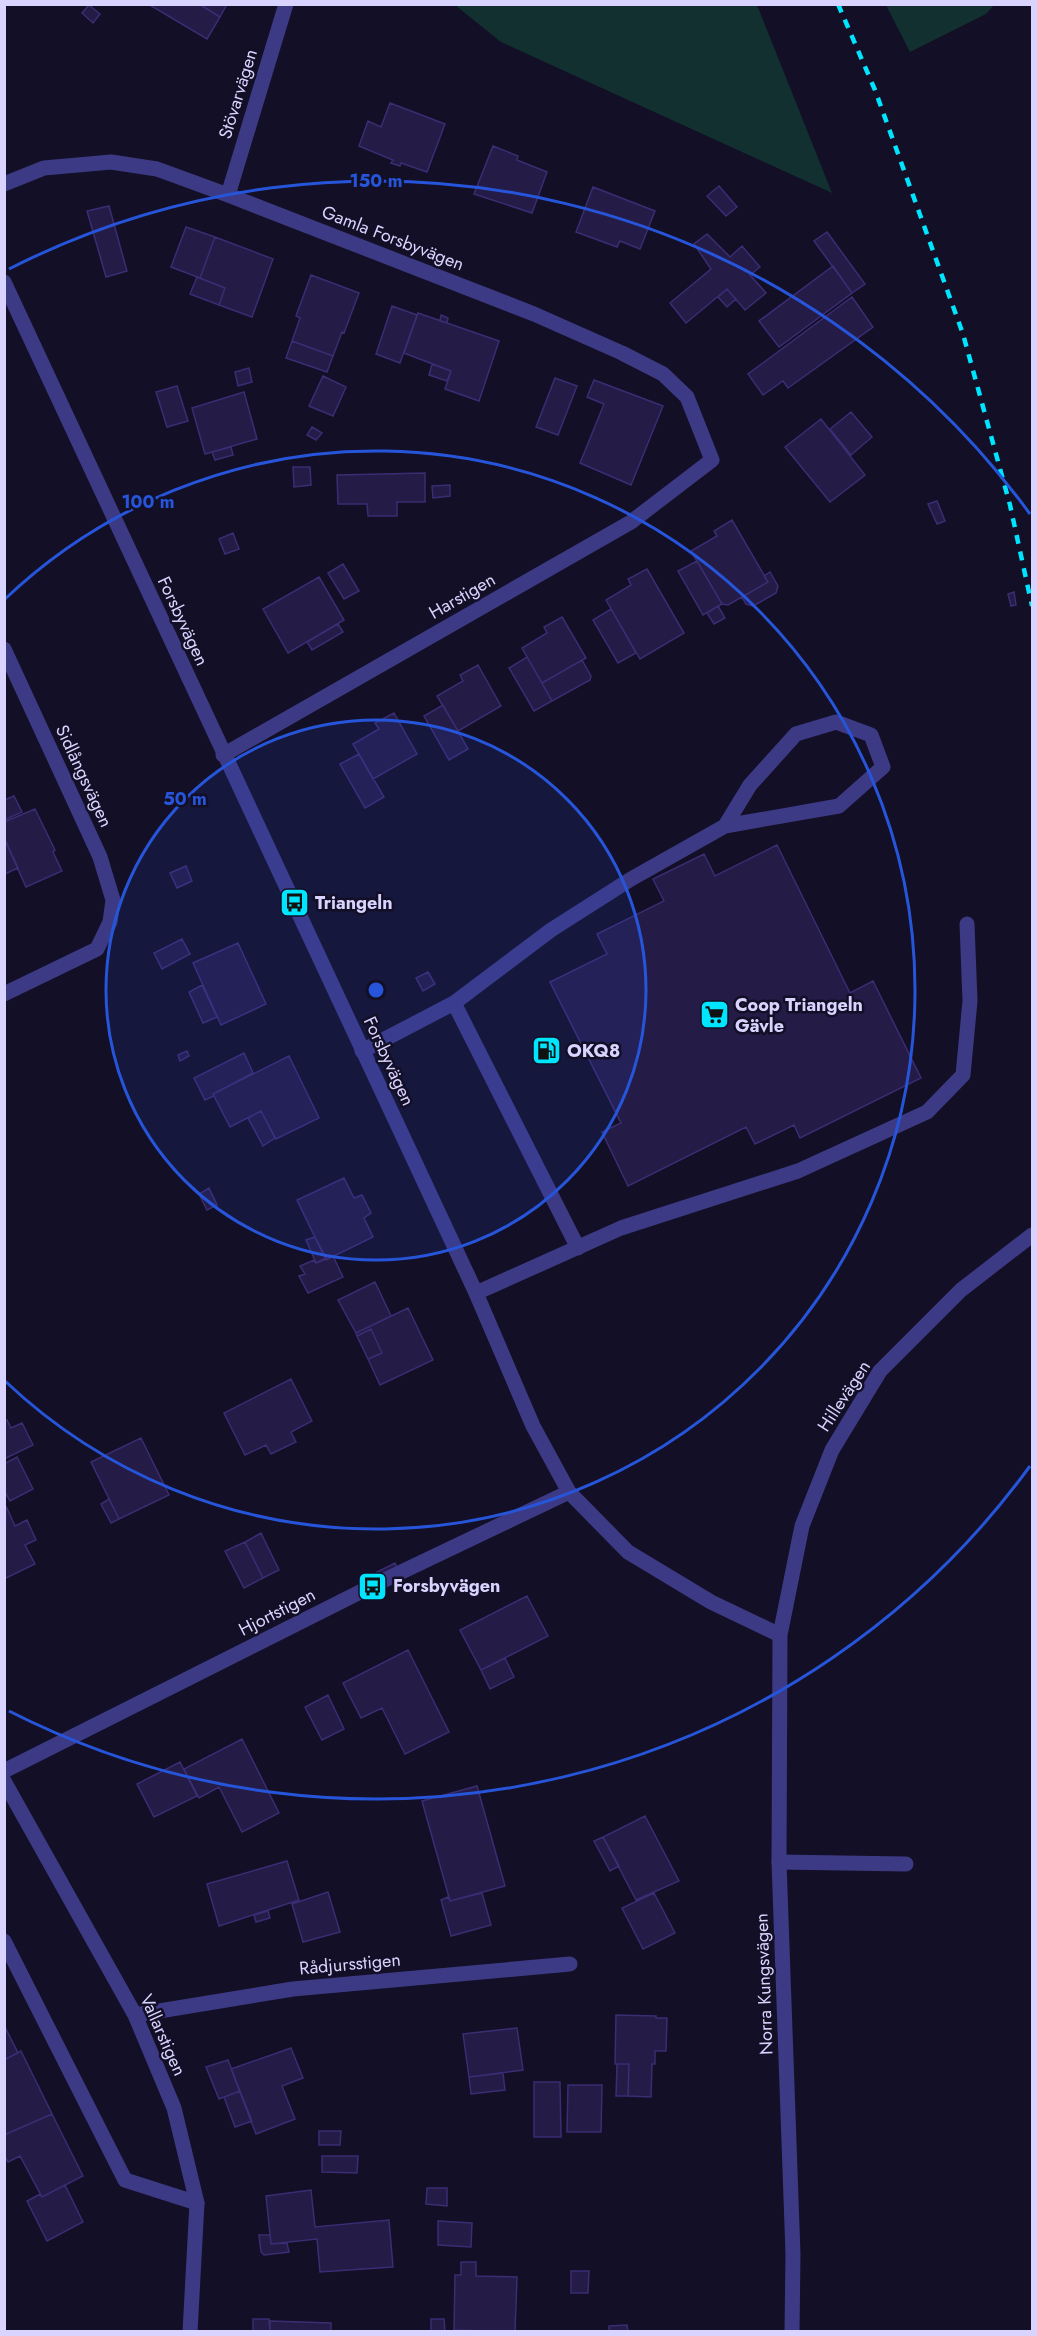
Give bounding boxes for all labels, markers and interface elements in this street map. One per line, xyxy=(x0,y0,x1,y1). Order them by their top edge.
street label: Stövarvägen xyxy=(212,46,264,142)
text: 150 m xyxy=(350,168,402,194)
street label: Gamla Forsbyvägen xyxy=(318,199,468,277)
text: 100 m xyxy=(121,489,175,515)
street label: Harstigen xyxy=(424,567,500,625)
street label: Forsbyvägen xyxy=(151,572,215,670)
street label: Sidlångsvägen xyxy=(49,721,119,831)
text: 50 m xyxy=(163,786,207,812)
bus stop icon: Triangeln xyxy=(278,887,310,919)
place label: Triangeln xyxy=(315,890,393,916)
centre of rings xyxy=(366,980,386,1000)
place label: Coop Triangeln Gävle xyxy=(735,992,863,1039)
supermarket icon: Coop Triangeln Gävle xyxy=(698,999,730,1031)
street label: Forsbyvägen xyxy=(357,1012,421,1110)
fuel station icon: OKQ8 xyxy=(530,1035,562,1067)
place label: OKQ8 xyxy=(567,1038,620,1064)
street label: Hillevägen xyxy=(811,1355,877,1437)
bus stop icon: Forsbyvägen xyxy=(356,1570,388,1602)
place label: Forsbyvägen xyxy=(393,1573,500,1599)
street label: Hjortstigen xyxy=(234,1582,320,1642)
street label: Norra Kungsvägen xyxy=(749,1913,779,2055)
street label: Rådjursstigen xyxy=(298,1947,402,1981)
street label: Vallarstigen xyxy=(133,1990,193,2080)

